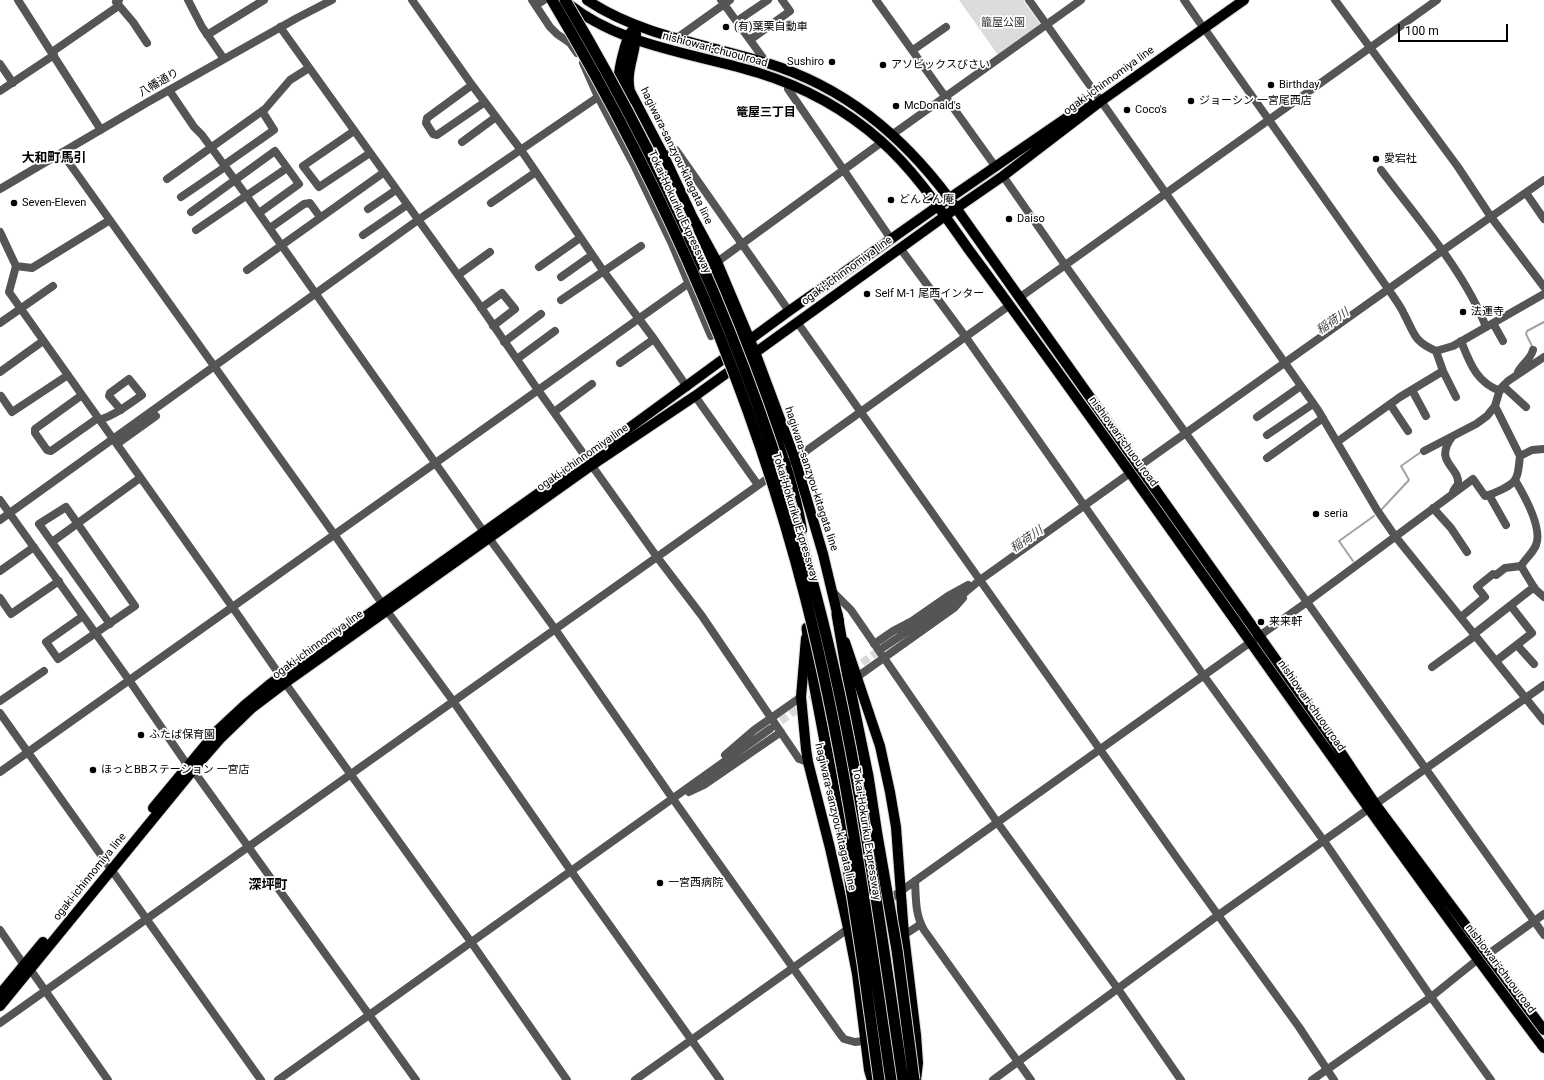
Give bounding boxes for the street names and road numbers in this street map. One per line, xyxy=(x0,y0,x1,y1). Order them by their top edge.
street label: nishiowari-chuou road xyxy=(661,30,769,70)
street label: ogaki-ichinnomiya line xyxy=(1061,44,1157,118)
street label: 八幡通り xyxy=(137,66,181,100)
street label: hagiwara-sanzyou-kitagata line xyxy=(637,85,715,227)
street label: Tokai-Hokuriku Expressway xyxy=(645,148,713,276)
street label: ogaki-ichinnomiya line xyxy=(799,234,895,308)
street label: nishiowari-chuou road xyxy=(1086,394,1160,490)
street label: hagiwara-sanzyou-kitagata line xyxy=(781,405,841,553)
street label: ogaki-ichinnomiya line xyxy=(535,421,631,495)
street label: Tokai-Hokuriku Expressway xyxy=(769,451,821,583)
street label: ogaki-ichinnomiya line xyxy=(270,608,366,682)
street label: nishiowari-chuou road xyxy=(1275,658,1347,754)
street label: hagiwara-sanzyou-kitagata line xyxy=(812,742,858,892)
street label: Tokai-Hokuriku Expressway xyxy=(849,767,883,901)
street label: ogaki-ichinnomiya line xyxy=(51,831,129,923)
street label: nishiowari-chuou road xyxy=(1462,922,1538,1016)

